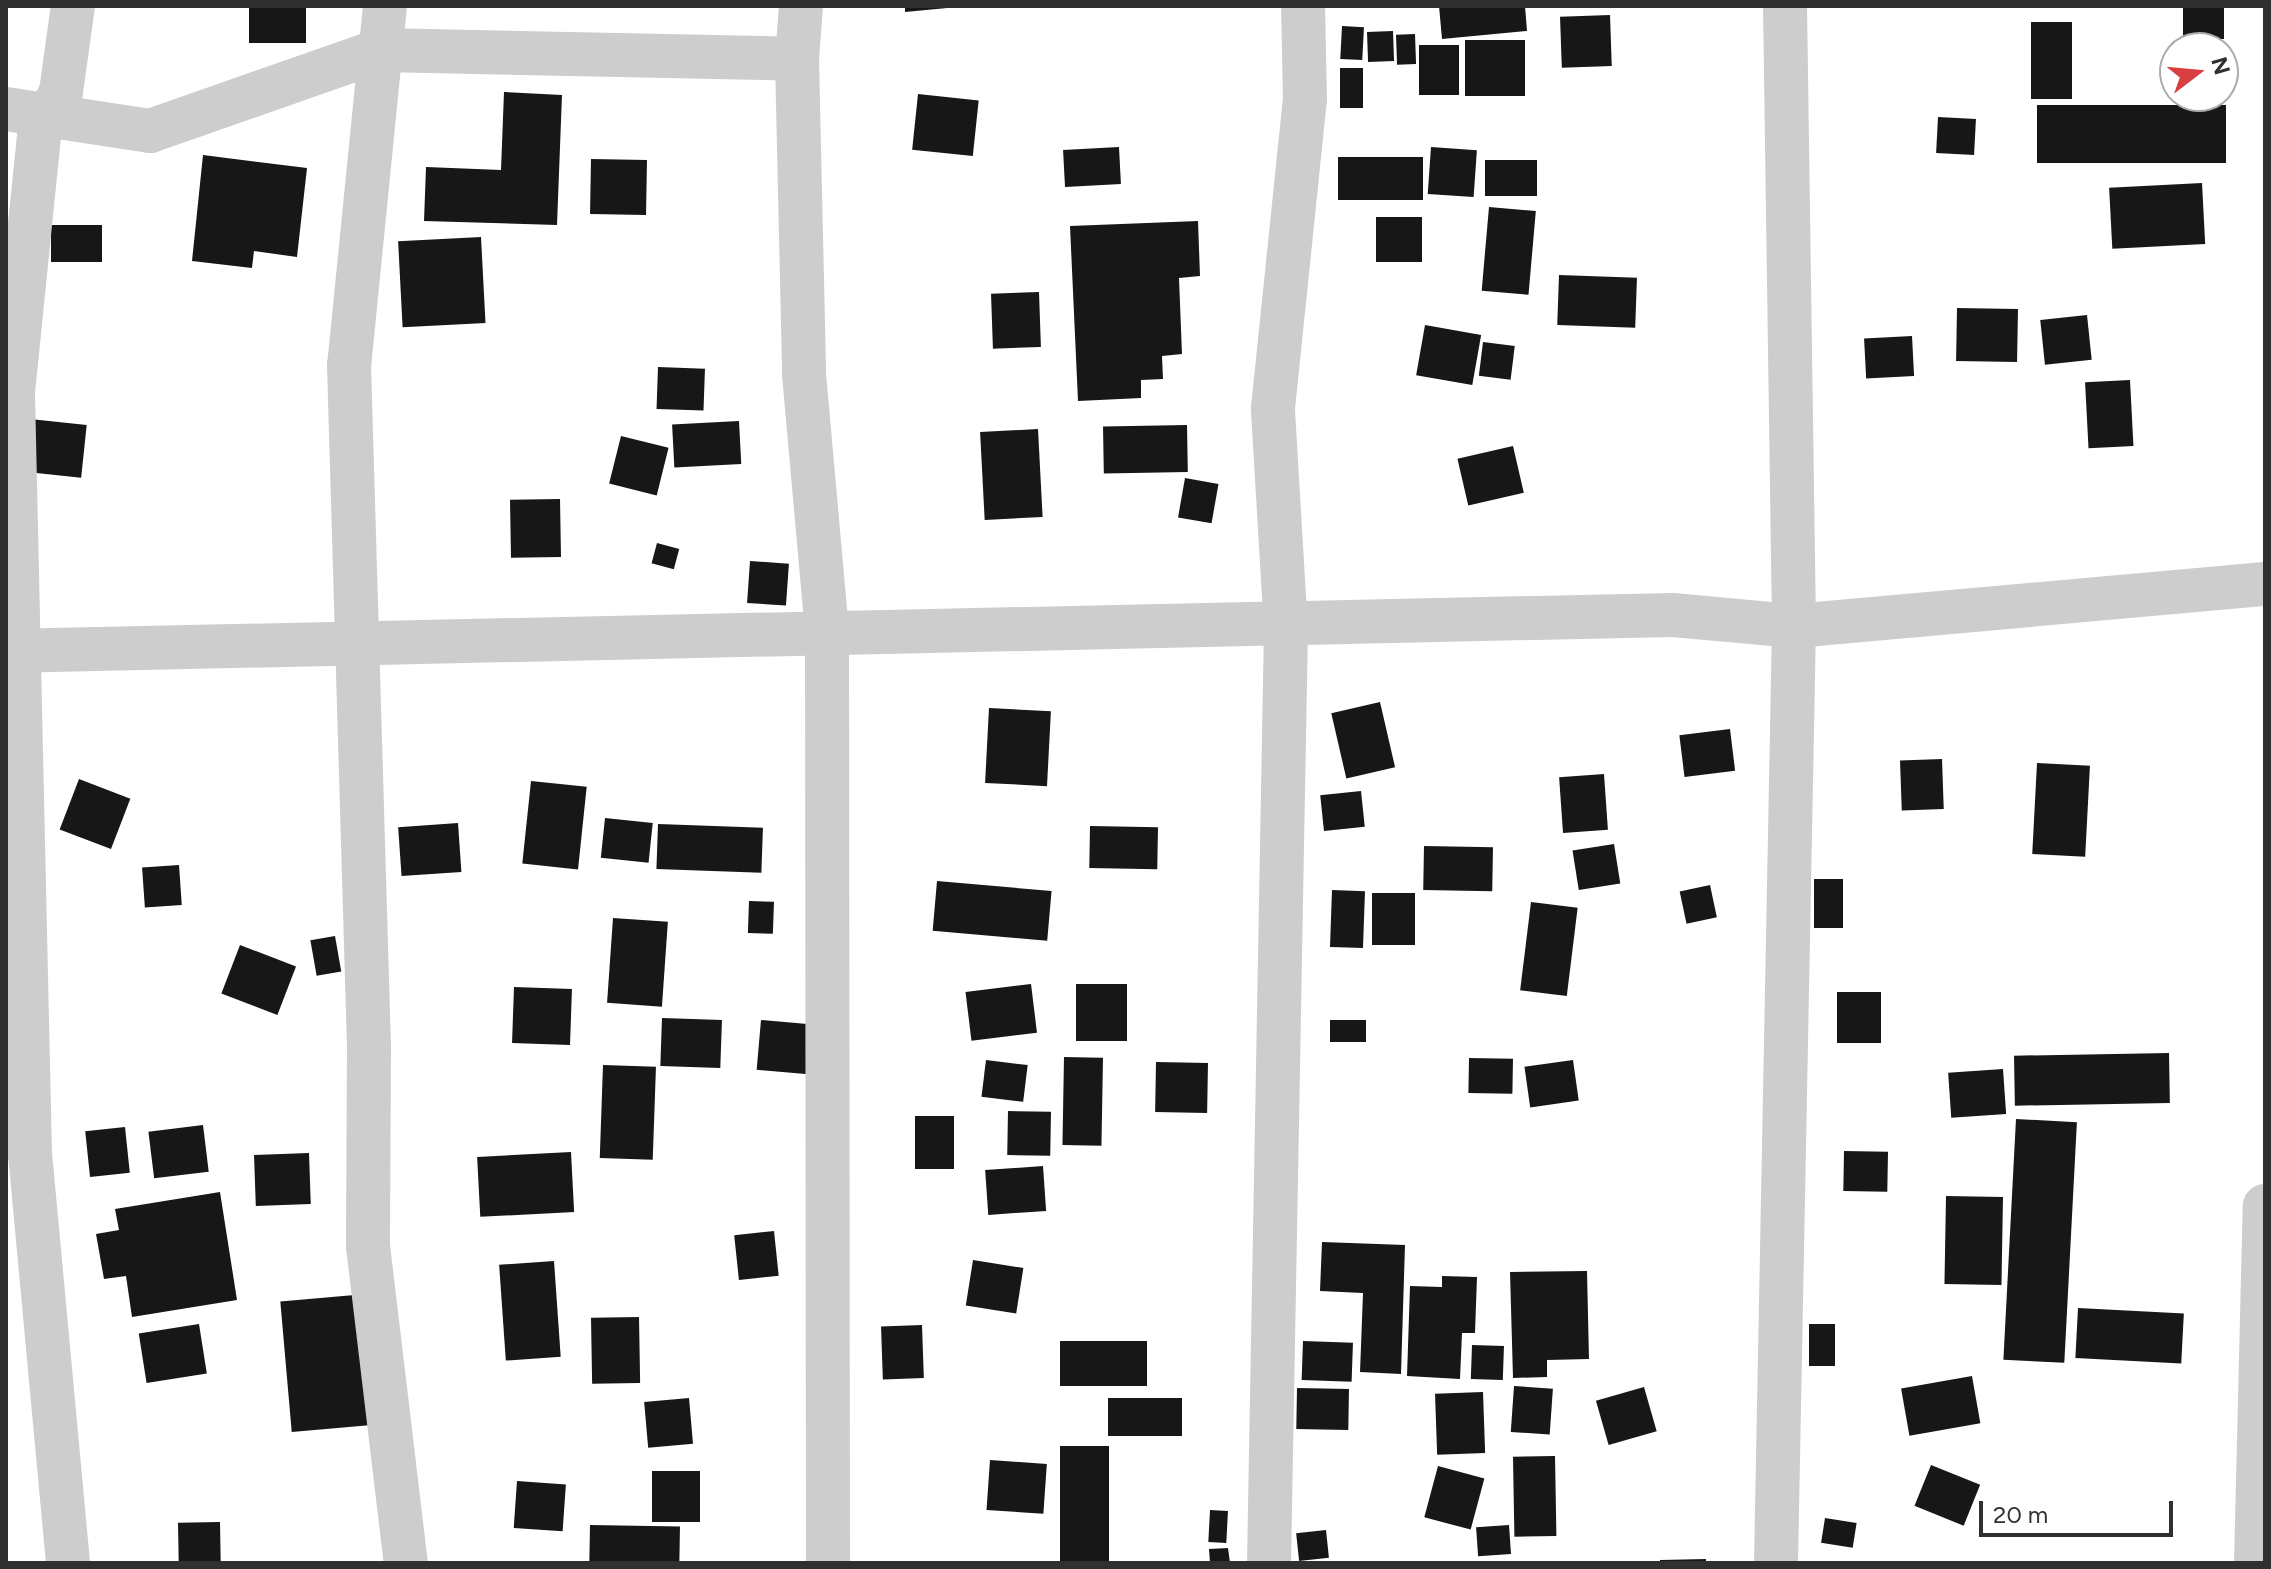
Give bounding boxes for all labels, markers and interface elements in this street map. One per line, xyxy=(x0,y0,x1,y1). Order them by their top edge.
north arrow xyxy=(2159,32,2239,112)
text: N xyxy=(2205,54,2236,78)
scale bar xyxy=(1983,1485,2177,1535)
text: 20 m xyxy=(1993,1500,2048,1529)

